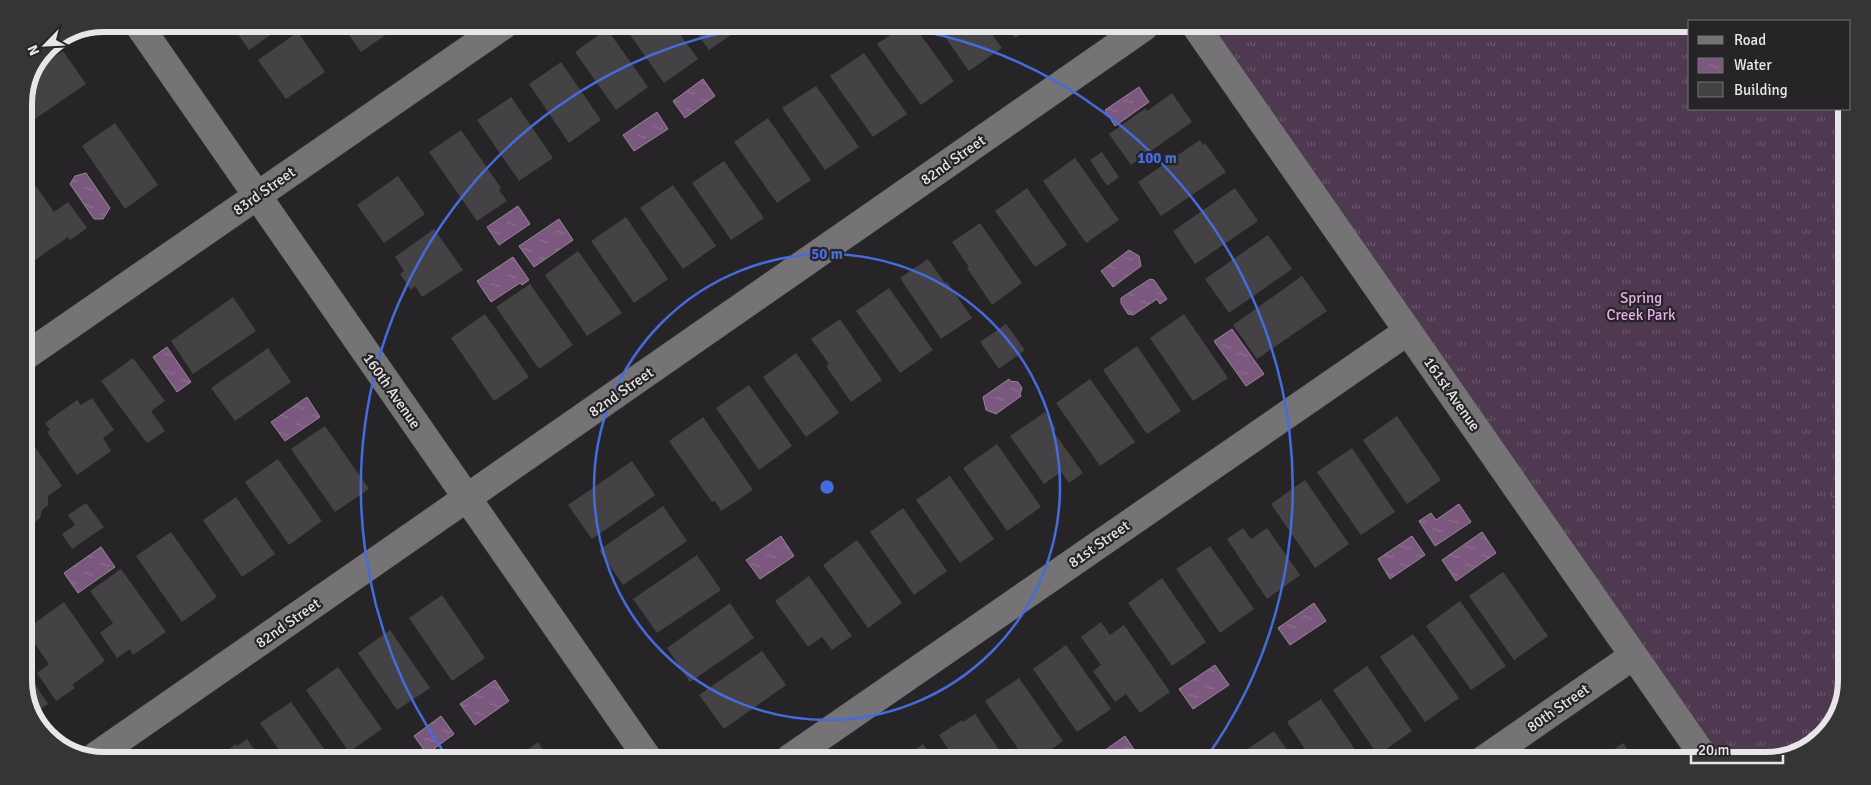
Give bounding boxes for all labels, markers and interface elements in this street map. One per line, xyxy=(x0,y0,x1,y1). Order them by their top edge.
north arrow xyxy=(20,20,70,70)
legend xyxy=(1688,20,1851,110)
text: Road xyxy=(1734,31,1766,49)
text: N xyxy=(24,42,43,58)
text: Water xyxy=(1734,56,1772,74)
text: Building xyxy=(1734,81,1788,99)
street label: 82nd Street xyxy=(917,131,989,189)
text: 100 m xyxy=(1137,149,1177,167)
street label: 83rd Street xyxy=(229,163,299,219)
text: 50 m xyxy=(811,245,843,263)
park label: Spring Creek Park xyxy=(1607,289,1676,324)
street label: 160th Avenue xyxy=(359,350,425,432)
street label: 161st Avenue xyxy=(1420,353,1484,435)
street label: 82nd Street xyxy=(585,363,657,421)
centre of rings xyxy=(818,478,836,496)
street label: 81st Street xyxy=(1065,516,1133,572)
street label: 82nd Street xyxy=(252,594,324,652)
street label: 80th Street xyxy=(1523,680,1593,736)
scale bar xyxy=(1691,732,1784,764)
text: 20 m xyxy=(1698,741,1729,759)

